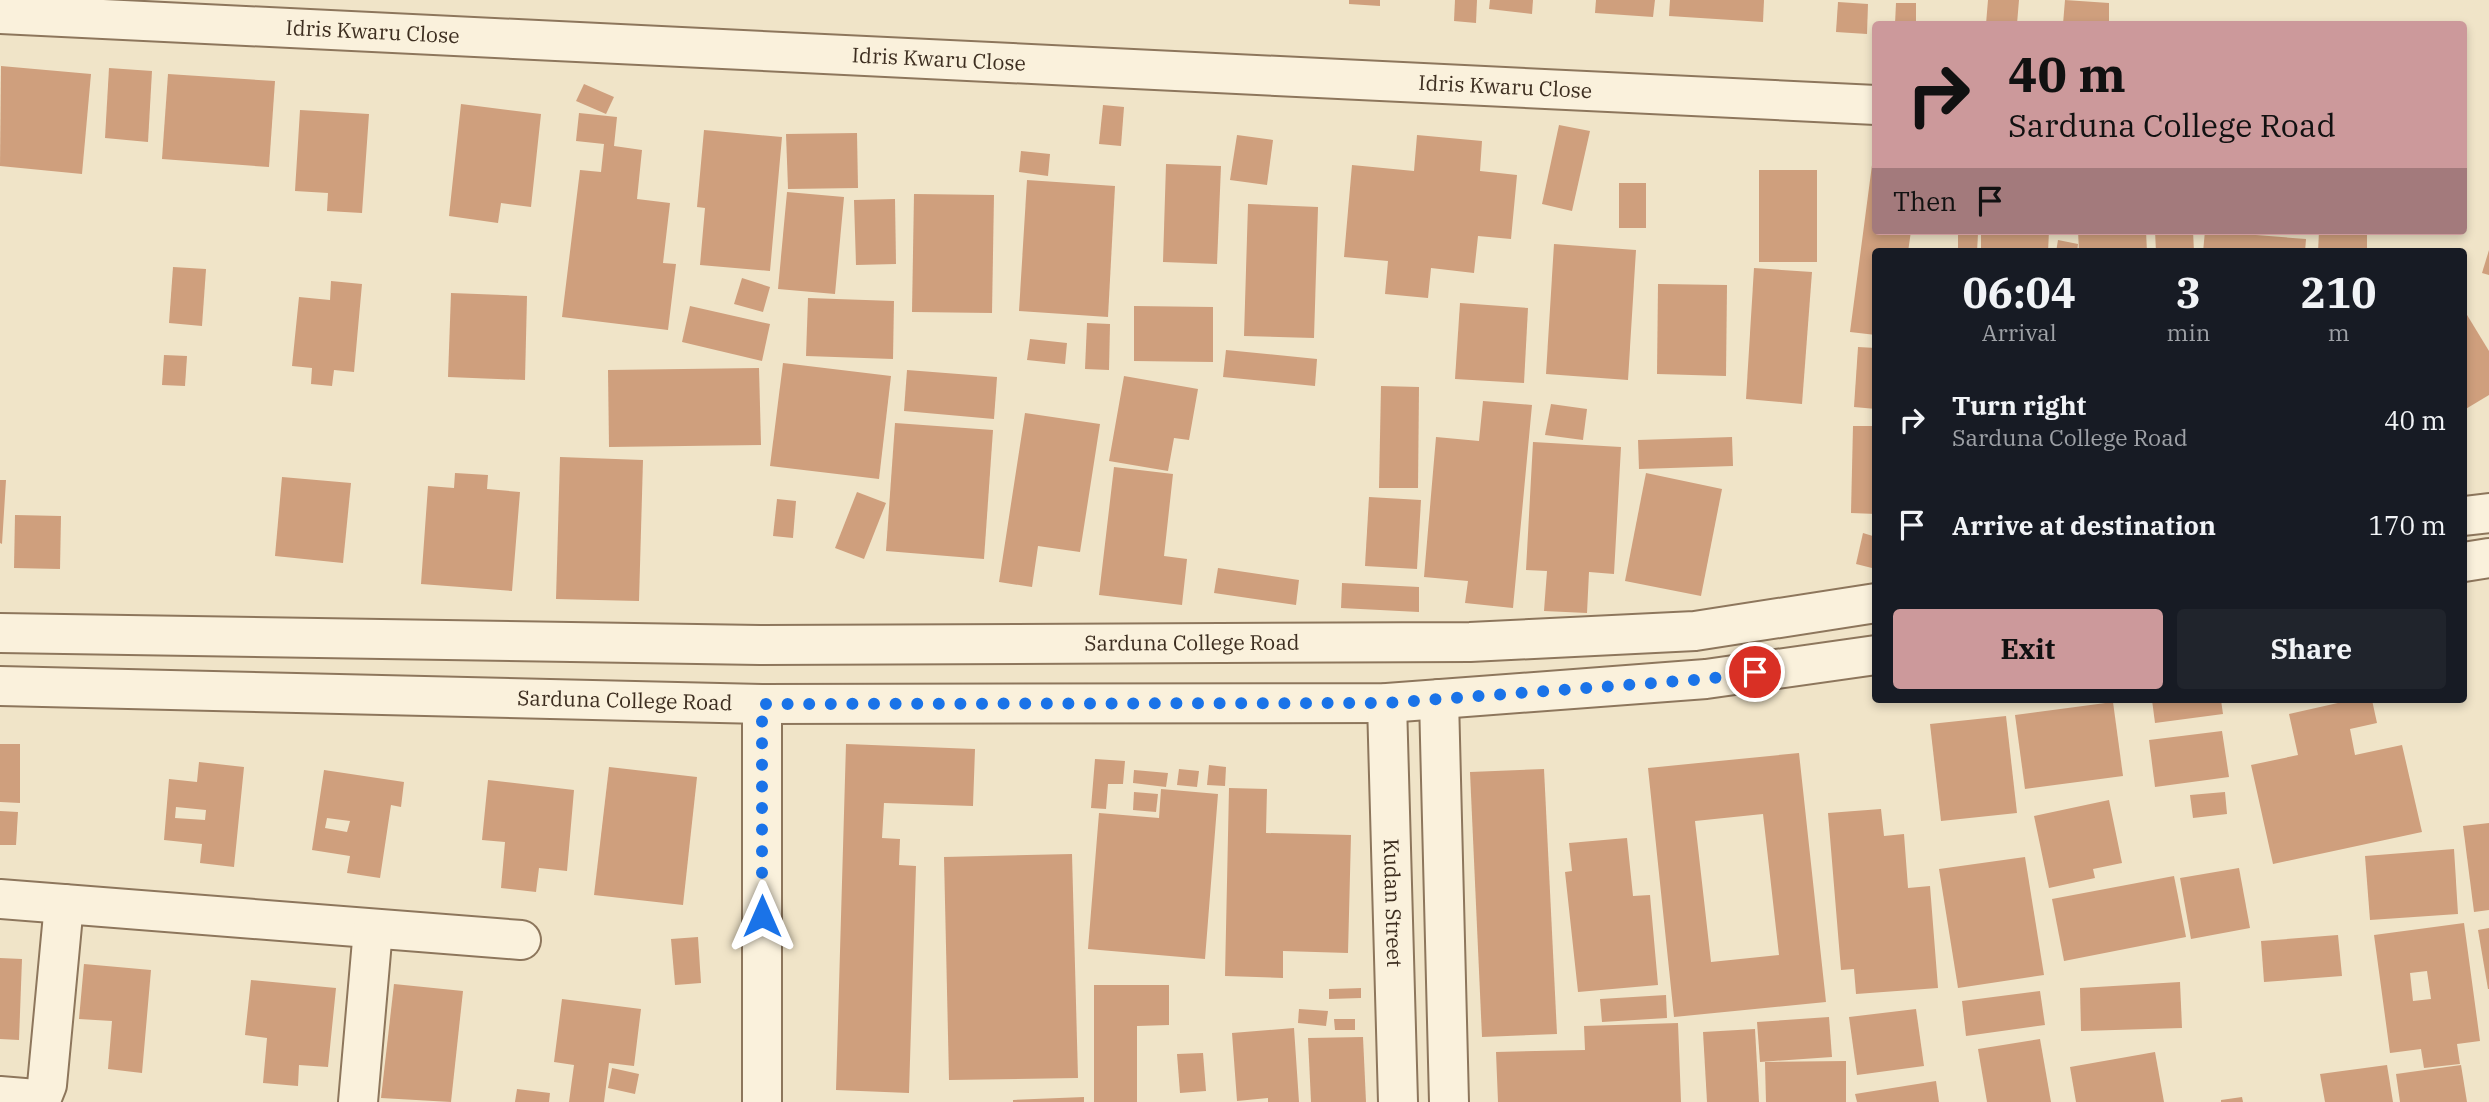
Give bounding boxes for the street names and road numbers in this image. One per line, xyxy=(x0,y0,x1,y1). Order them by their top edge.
street label: Idris Kwaru Close xyxy=(285,13,460,49)
street label: Idris Kwaru Close xyxy=(851,40,1027,77)
street label: Idris Kwaru Close xyxy=(1418,68,1593,104)
street label: Sarduna College Road xyxy=(1084,628,1300,657)
street label: Sarduna College Road xyxy=(517,683,733,716)
street label: Kudan Street xyxy=(1378,838,1409,968)

